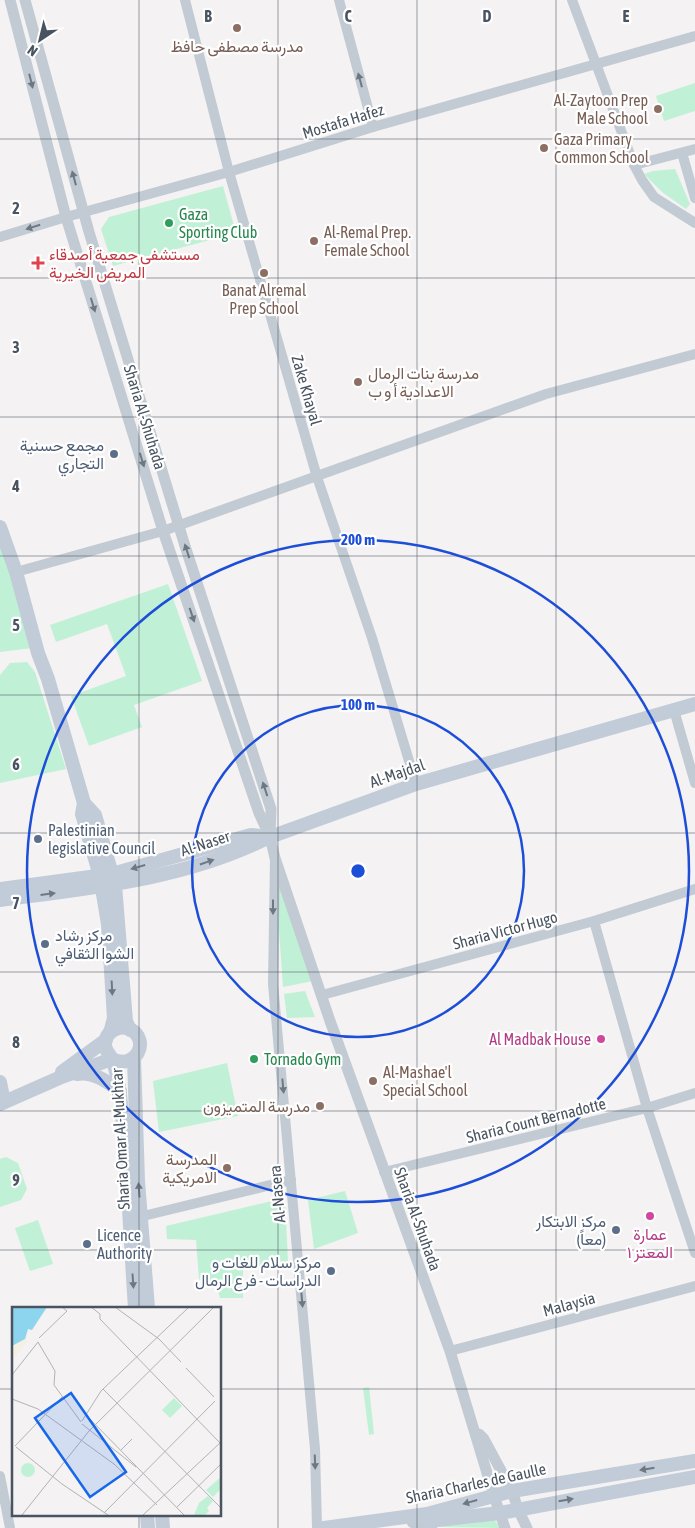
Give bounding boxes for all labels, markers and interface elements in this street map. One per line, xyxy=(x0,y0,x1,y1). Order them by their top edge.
text: B xyxy=(204,7,212,25)
text: C xyxy=(344,7,352,25)
text: D xyxy=(483,7,492,25)
text: E xyxy=(623,7,630,25)
north arrow xyxy=(15,15,65,65)
marker: مدرسة مصطفى حافظ xyxy=(231,22,243,34)
place label: مدرسة مصطفى حافظ xyxy=(171,37,303,57)
text: N xyxy=(25,42,41,60)
one-way arrow xyxy=(356,72,364,87)
one-way arrow xyxy=(27,74,35,89)
place label: Al-Zaytoon Prep Male School xyxy=(554,91,649,127)
street label: Mostafa Hafez xyxy=(300,100,386,142)
marker: Al-Zaytoon Prep Male School xyxy=(652,103,664,115)
place label: Gaza Primary Common School xyxy=(554,130,650,166)
marker: Gaza Primary Common School xyxy=(538,142,550,154)
one-way arrow xyxy=(70,170,78,185)
text: 2 xyxy=(12,199,20,217)
place label: Gaza Sporting Club xyxy=(179,205,257,242)
marker: Gaza Sporting Club xyxy=(163,217,175,229)
one-way arrow xyxy=(25,223,40,231)
place label: Al-Remal Prep. Female School xyxy=(324,223,411,259)
marker: Al-Remal Prep. Female School xyxy=(308,235,320,247)
place label: مستشفى جمعية أصدقاء المريض الخيرية xyxy=(49,245,200,283)
marker: مستشفى جمعية أصدقاء المريض الخيرية xyxy=(31,256,45,270)
marker: Banat Alremal Prep School xyxy=(258,267,270,279)
place label: Banat Alremal Prep School xyxy=(222,281,307,318)
one-way arrow xyxy=(90,298,98,313)
text: 3 xyxy=(12,338,20,356)
street label: Zake Khayal xyxy=(287,353,326,428)
street label: Sharia Al-Shuhada xyxy=(121,363,169,471)
place label: مدرسة بنات الرمال الاعدادية أ و ب xyxy=(368,364,479,402)
marker: مدرسة بنات الرمال الاعدادية أ و ب xyxy=(352,376,364,388)
place label: مجمع حسنية التجاري xyxy=(20,436,104,477)
marker: مجمع حسنية التجاري xyxy=(108,448,120,460)
one-way arrow xyxy=(138,453,146,468)
text: 4 xyxy=(11,477,20,495)
text: 200 m xyxy=(341,531,375,548)
one-way arrow xyxy=(183,544,190,559)
one-way arrow xyxy=(189,607,196,622)
text: 5 xyxy=(12,616,20,634)
text: 100 m xyxy=(341,696,375,713)
text: 6 xyxy=(12,755,20,773)
street label: Al-Majdal xyxy=(367,755,428,792)
one-way arrow xyxy=(260,781,268,796)
place label: Palestinian legislative Council xyxy=(48,821,156,858)
street label: Al-Naser xyxy=(178,827,232,859)
marker: Palestinian legislative Council xyxy=(32,833,44,845)
one-way arrow xyxy=(200,858,215,865)
centre of rings xyxy=(349,862,367,880)
one-way arrow xyxy=(131,863,146,871)
one-way arrow xyxy=(41,890,57,898)
text: 7 xyxy=(12,894,20,912)
one-way arrow xyxy=(269,899,277,915)
street label: Sharia Victor Hugo xyxy=(451,907,559,954)
place label: مركز رشاد الشوا الثقافي xyxy=(55,926,134,967)
marker: مركز رشاد الشوا الثقافي xyxy=(39,938,51,950)
one-way arrow xyxy=(109,980,117,996)
place label: Al Madbak House xyxy=(489,1030,591,1048)
text: 8 xyxy=(12,1033,20,1051)
marker: Al Madbak House xyxy=(595,1033,607,1045)
place label: Tornado Gym xyxy=(264,1050,341,1069)
marker: Tornado Gym xyxy=(248,1053,260,1065)
place label: Al-Mashae'l Special School xyxy=(383,1063,468,1100)
street label: Sharia Omar Al-Mukhtar xyxy=(107,1068,133,1210)
marker: Al-Mashae'l Special School xyxy=(367,1075,379,1087)
one-way arrow xyxy=(279,1079,287,1095)
street label: Sharia Count Bernadotte xyxy=(464,1094,608,1146)
place label: مدرسة المتميزون xyxy=(203,1097,310,1117)
marker: مدرسة المتميزون xyxy=(314,1100,326,1112)
place label: المدرسة الامريكية xyxy=(162,1150,217,1188)
marker: المدرسة الامريكية xyxy=(221,1162,233,1174)
street label: Al-Nasera xyxy=(266,1164,288,1224)
street label: Sharia Al-Shuhada xyxy=(391,1165,445,1273)
text: 9 xyxy=(12,1171,20,1189)
one-way arrow xyxy=(135,1181,143,1197)
marker: عمارة المعتز ١ xyxy=(644,1210,656,1222)
place label: مركز الابتكار (معاً) xyxy=(535,1212,606,1249)
marker: مركز الابتكار (معاً) xyxy=(610,1224,622,1236)
place label: عمارة المعتز ١ xyxy=(627,1225,673,1263)
place label: Licence Authority xyxy=(97,1226,152,1263)
marker: Licence Authority xyxy=(81,1238,93,1250)
place label: مركز سلام للغات و الدراسات - فرع الرمال xyxy=(195,1253,321,1292)
marker: مركز سلام للغات و الدراسات - فرع الرمال xyxy=(325,1265,337,1277)
one-way arrow xyxy=(130,1274,138,1290)
street label: Malaysia xyxy=(541,1288,597,1321)
one-way arrow xyxy=(298,1293,306,1309)
inset map xyxy=(12,1307,221,1516)
one-way arrow xyxy=(311,1455,319,1471)
street label: Sharia Charles de Gaulle xyxy=(404,1459,548,1507)
one-way arrow xyxy=(639,1466,655,1474)
one-way arrow xyxy=(558,1496,574,1504)
one-way arrow xyxy=(463,1499,478,1507)

